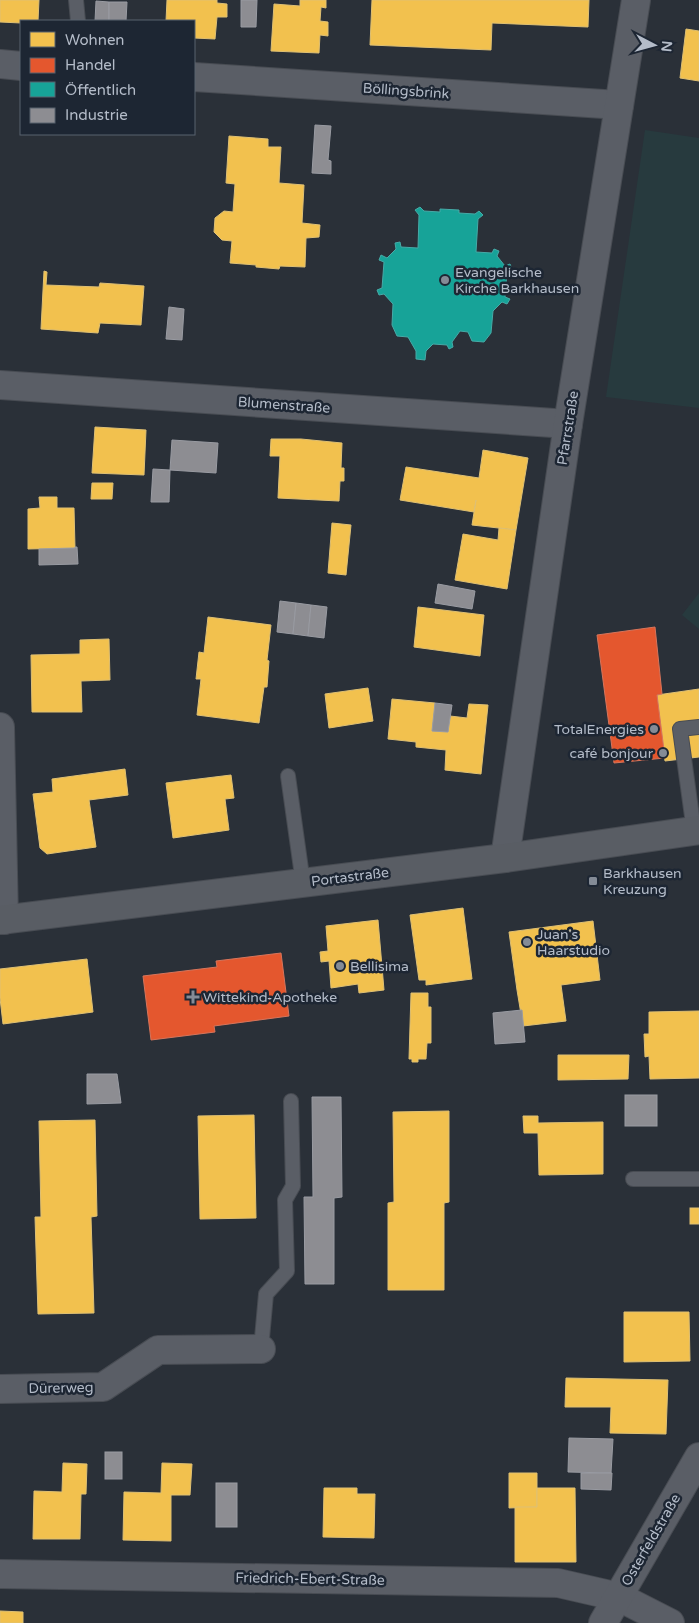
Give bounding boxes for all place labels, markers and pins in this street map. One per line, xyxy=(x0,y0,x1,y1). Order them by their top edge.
place label: Evangelische Kirche Barkhausen xyxy=(455,264,579,297)
marker: Evangelische Kirche Barkhausen xyxy=(439,274,451,286)
place label: TotalEnergies xyxy=(554,721,644,738)
marker: TotalEnergies xyxy=(648,723,660,735)
place label: café bonjour xyxy=(570,745,654,762)
marker: café bonjour xyxy=(657,747,669,759)
place label: Barkhausen Kreuzung xyxy=(603,865,682,898)
marker: Barkhausen Kreuzung xyxy=(587,875,599,887)
place label: Juan's Haarstudio xyxy=(537,926,610,959)
marker: Juan's Haarstudio xyxy=(521,936,533,948)
place label: Bellisima xyxy=(350,958,409,975)
marker: Bellisima xyxy=(334,960,346,972)
place label: Wittekind-Apotheke xyxy=(203,989,337,1006)
marker: Wittekind-Apotheke xyxy=(187,991,199,1003)

